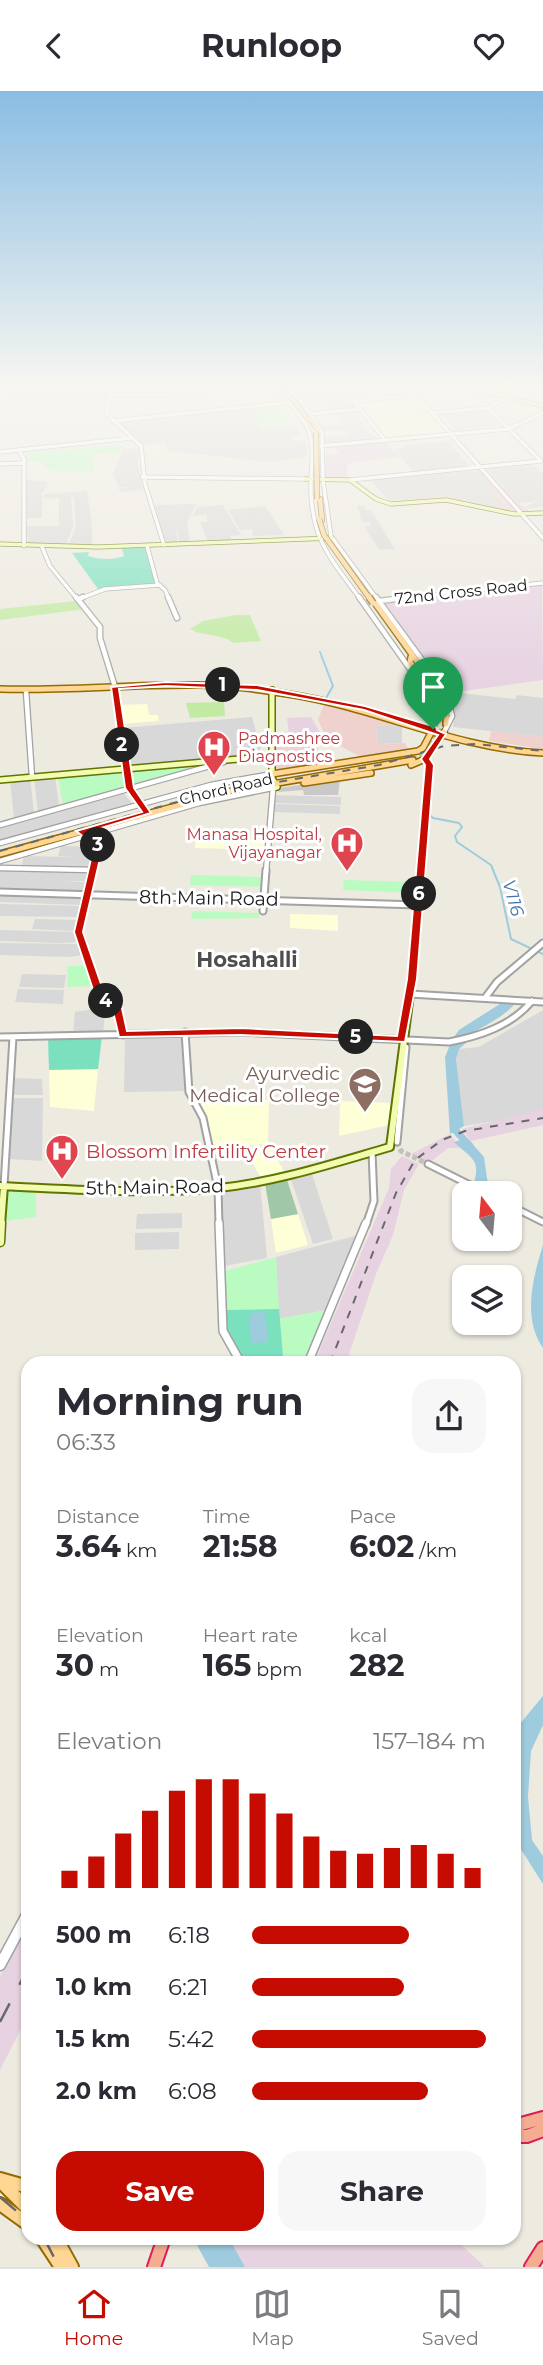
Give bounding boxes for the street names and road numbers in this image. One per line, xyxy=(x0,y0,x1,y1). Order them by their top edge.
street label: 72nd Cross Road xyxy=(394,576,528,608)
street label: Chord Road xyxy=(177,769,275,809)
street label: 8th Main Road xyxy=(139,885,279,911)
street label: 5th Main Road xyxy=(86,1174,224,1200)

